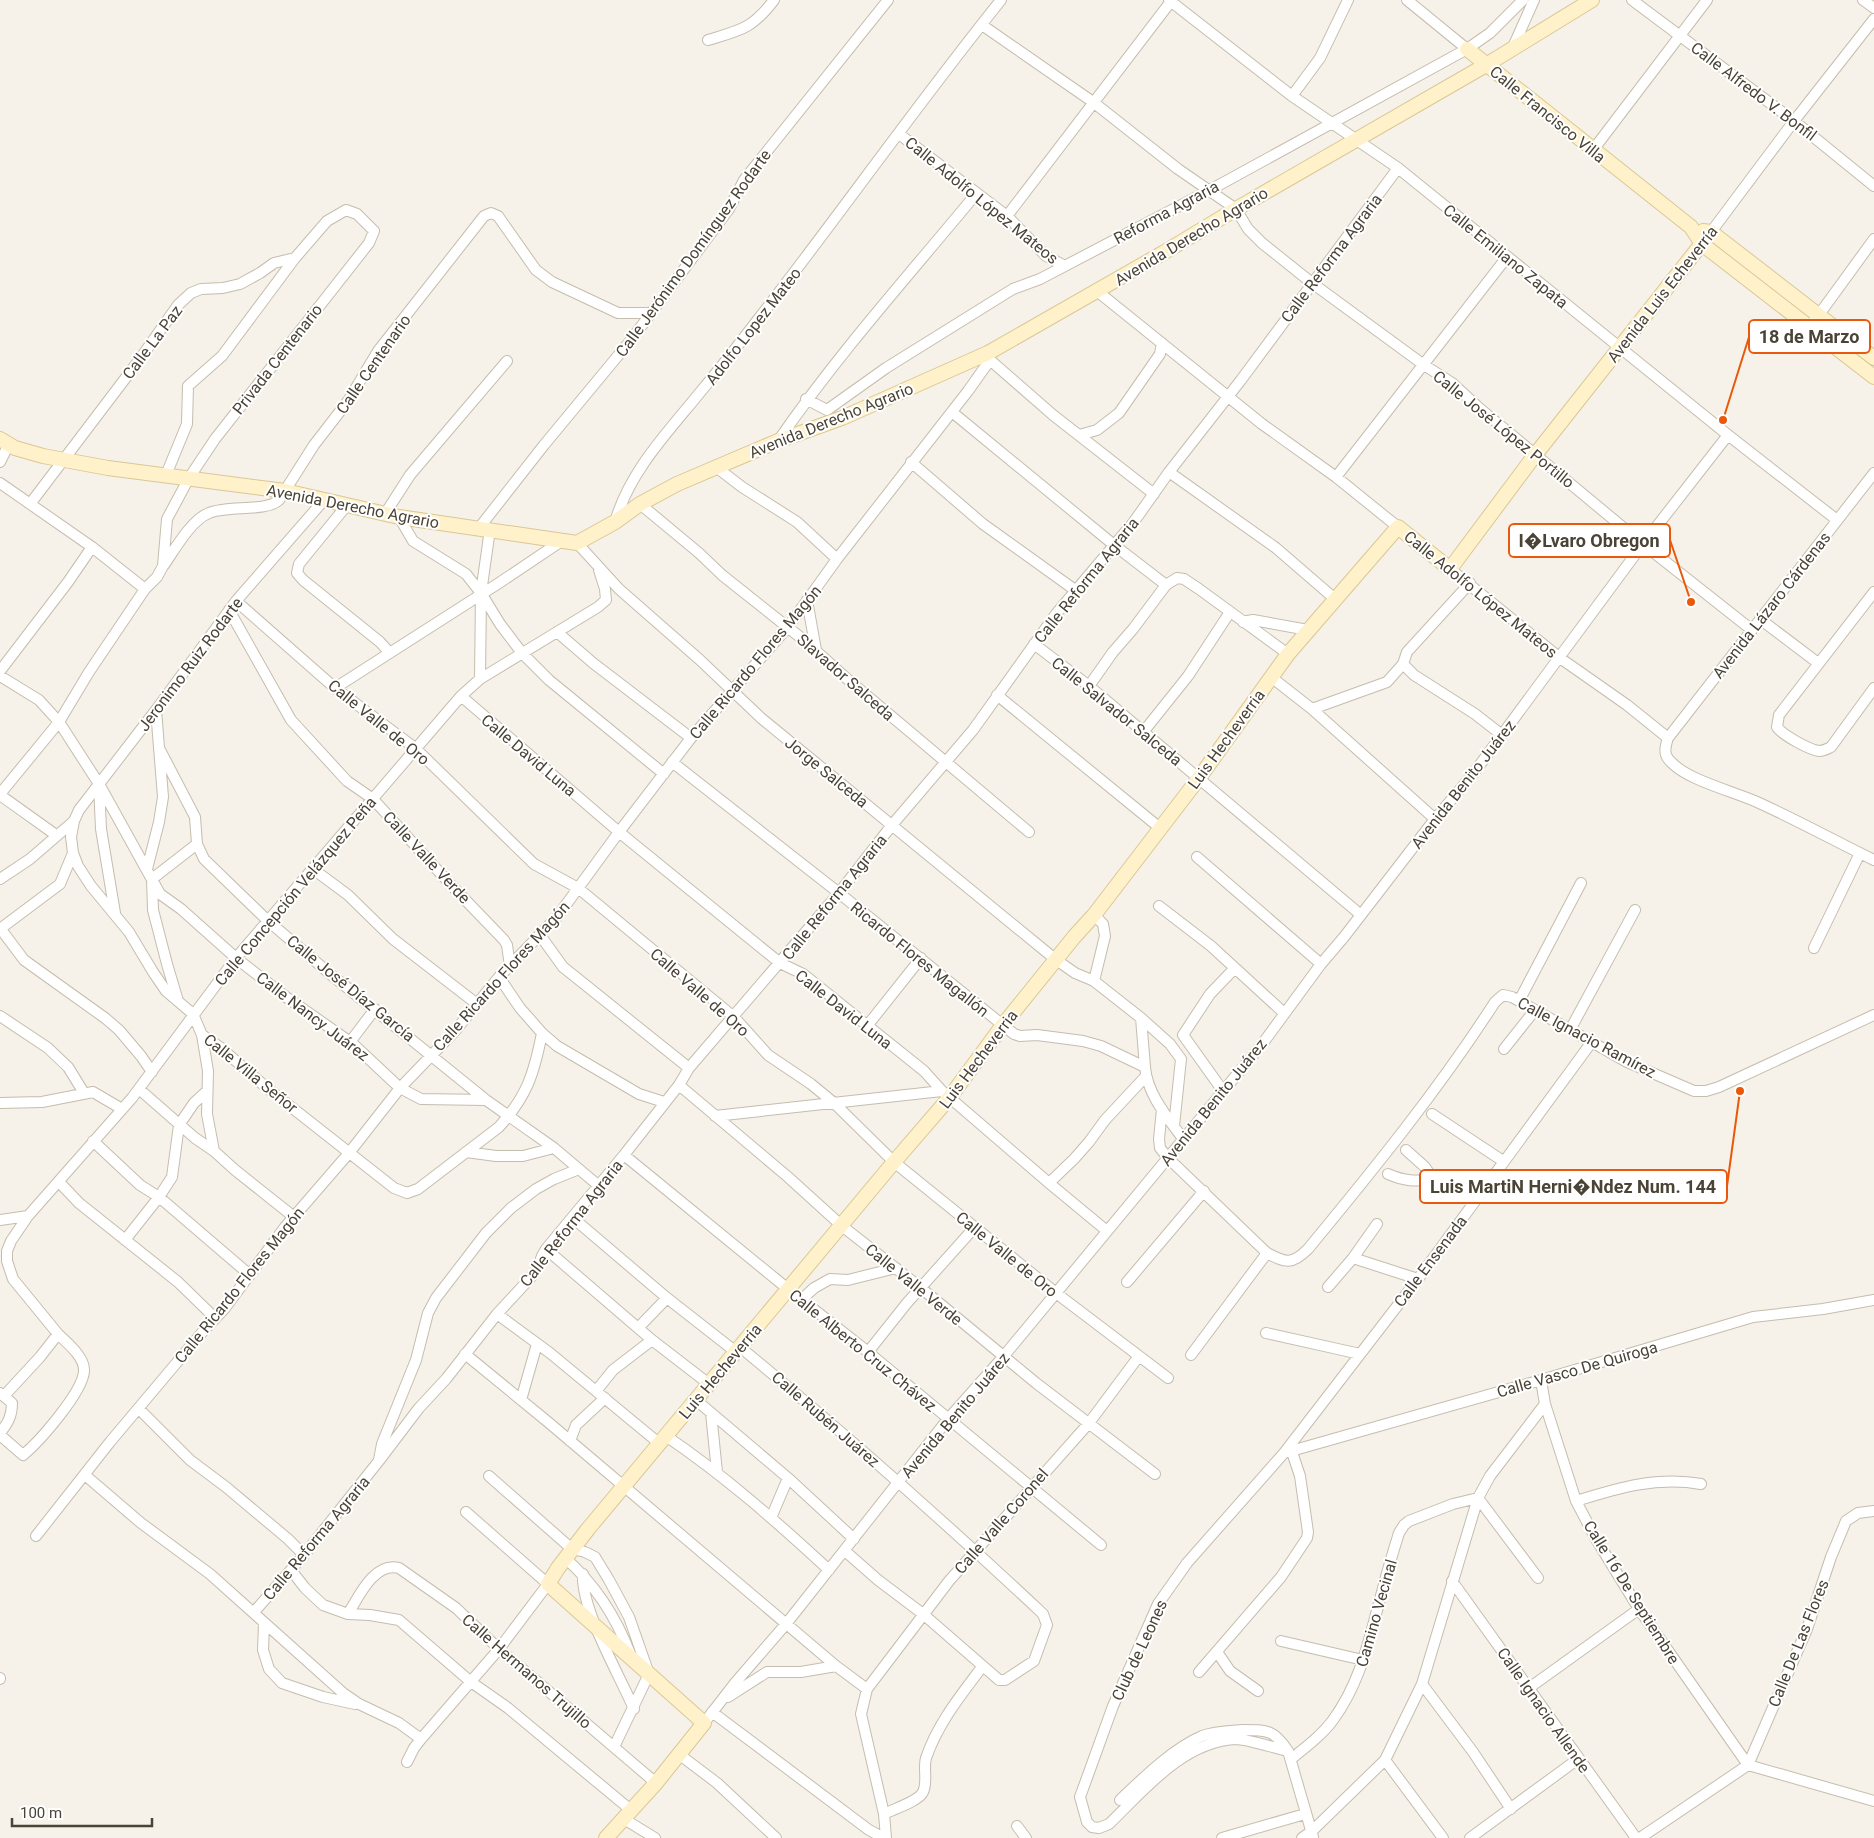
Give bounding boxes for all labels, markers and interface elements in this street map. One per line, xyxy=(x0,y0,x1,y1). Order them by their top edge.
street label: Calle Alfredo V. Bonfil xyxy=(1687,38,1820,145)
street label: Calle Francisco Villa xyxy=(1486,62,1609,167)
street label: Calle Adolfo López Mateos xyxy=(901,133,1062,268)
street label: Calle Jerónimo Domínguez Rodarte xyxy=(612,146,775,361)
street label: Reforma Agraria xyxy=(1110,177,1222,248)
street label: Avenida Derecho Agrario xyxy=(1111,183,1271,290)
street label: Calle Reforma Agraria xyxy=(1277,190,1386,326)
street label: Calle Emiliano Zapata xyxy=(1440,200,1572,312)
street label: Avenida Luis Echeverría xyxy=(1603,222,1722,366)
street label: Adolfo Lopez Mateo xyxy=(702,264,805,389)
street label: Privada Centenario xyxy=(228,300,326,418)
street label: Calle La Paz xyxy=(119,302,186,383)
street label: Calle Centenario xyxy=(332,311,415,418)
callout: 18 de Marzo xyxy=(1749,320,1870,353)
text: 18 de Marzo xyxy=(1759,326,1859,347)
street label: Calle José López Portillo xyxy=(1429,367,1578,492)
street label: Avenida Derecho Agrario xyxy=(746,379,916,462)
street label: Avenida Derecho Agrario xyxy=(265,480,441,533)
street label: Calle Reforma Agraria xyxy=(1030,514,1143,647)
callout: I�Lvaro Obregon xyxy=(1509,524,1670,557)
street label: Calle Adolfo López Mateos xyxy=(1400,527,1561,662)
text: I�Lvaro Obregon xyxy=(1518,527,1660,552)
street label: Avenida Lázaro Cárdenas xyxy=(1708,528,1834,682)
street label: Calle Ricardo Flores Magón xyxy=(685,582,825,743)
street label: Jeronimo Ruiz Rodarte xyxy=(134,594,247,735)
street label: Slavador Salceda xyxy=(793,630,898,725)
street label: Calle Salvador Salceda xyxy=(1048,653,1186,770)
street label: Calle Valle de Oro xyxy=(324,676,433,769)
street label: Luis Hecheverria xyxy=(1184,686,1269,793)
street label: Calle David Luna xyxy=(477,710,580,800)
street label: Avenida Benito Juárez xyxy=(1407,716,1520,852)
street label: Jorge Salceda xyxy=(781,733,872,812)
street label: Calle Concepción Velázquez Peña xyxy=(211,793,380,990)
street label: Calle Valle Verde xyxy=(379,807,474,907)
street label: Calle Reforma Agraria xyxy=(778,831,891,964)
street label: Calle Ricardo Flores Magón xyxy=(429,898,574,1055)
street label: Ricardo Flores Magallón xyxy=(847,898,993,1021)
street label: Calle José Díaz García xyxy=(283,931,418,1046)
street label: Calle Valle de Oro xyxy=(646,944,753,1041)
street label: Calle David Luna xyxy=(791,966,896,1053)
street label: Calle Nancy Juárez xyxy=(253,968,373,1065)
street label: Calle Ignacio Ramírez xyxy=(1514,993,1659,1082)
street label: Luis Hecheverria xyxy=(935,1006,1022,1112)
street label: Calle Villa Señor xyxy=(200,1030,302,1117)
street label: Avenida Benito Juárez xyxy=(1156,1035,1271,1170)
street label: Calle Reforma Agraria xyxy=(516,1156,627,1291)
callout: Luis MartiN Herni�Ndez Num. 144 xyxy=(1420,1170,1727,1203)
text: Luis MartiN Herni�Ndez Num. 144 xyxy=(1430,1173,1716,1198)
street label: Calle Ricardo Flores Magón xyxy=(171,1204,308,1367)
street label: Calle Valle de Oro xyxy=(952,1208,1061,1301)
street label: Calle Ensenada xyxy=(1390,1212,1471,1311)
street label: Calle Valle Verde xyxy=(861,1239,966,1329)
street label: Calle Alberto Cruz Chávez xyxy=(785,1285,940,1416)
street label: Luis Hecheverria xyxy=(675,1320,766,1423)
street label: Calle Vasco De Quiroga xyxy=(1495,1337,1660,1402)
street label: Avenida Benito Juárez xyxy=(897,1349,1013,1482)
street label: Calle Rubén Juárez xyxy=(768,1367,883,1471)
street label: Calle Valle Coronel xyxy=(950,1465,1052,1578)
street label: Calle Reforma Agraria xyxy=(259,1473,374,1604)
street label: Calle 16 De Septiembre xyxy=(1580,1517,1684,1668)
street label: Camino Vecinal xyxy=(1352,1557,1401,1669)
street label: Calle De Las Flores xyxy=(1764,1577,1833,1710)
street label: Club de Leones xyxy=(1108,1597,1171,1704)
street label: Calle Hermanos Trujillo xyxy=(458,1610,595,1733)
street label: Calle Ignacio Allende xyxy=(1493,1644,1594,1777)
scale bar xyxy=(12,1796,152,1828)
text: 100 m xyxy=(20,1804,62,1822)

